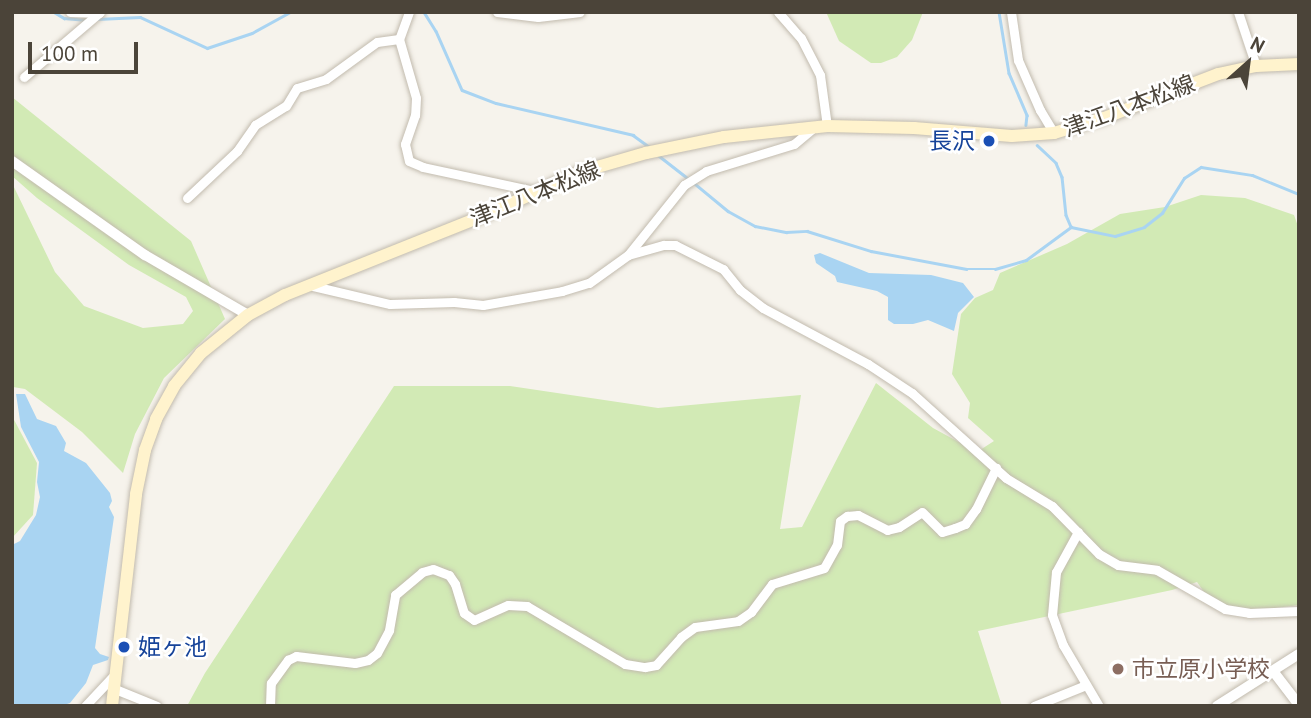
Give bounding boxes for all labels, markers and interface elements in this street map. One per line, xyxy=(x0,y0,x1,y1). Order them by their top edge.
scale bar xyxy=(32,28,142,72)
north arrow xyxy=(1213,28,1283,98)
text: N xyxy=(1247,31,1269,58)
text: 100 m xyxy=(41,40,98,67)
street label: 津江八本松線 xyxy=(1059,69,1199,143)
place label: 長沢 xyxy=(929,127,975,155)
marker: 長沢 xyxy=(981,133,997,149)
street label: 津江八本松線 xyxy=(466,155,604,233)
place label: 姫ヶ池 xyxy=(138,633,207,661)
marker: 姫ヶ池 xyxy=(116,639,132,655)
place label: 市立原小学校 xyxy=(1132,655,1270,683)
marker: 市立原小学校 xyxy=(1110,661,1126,677)

